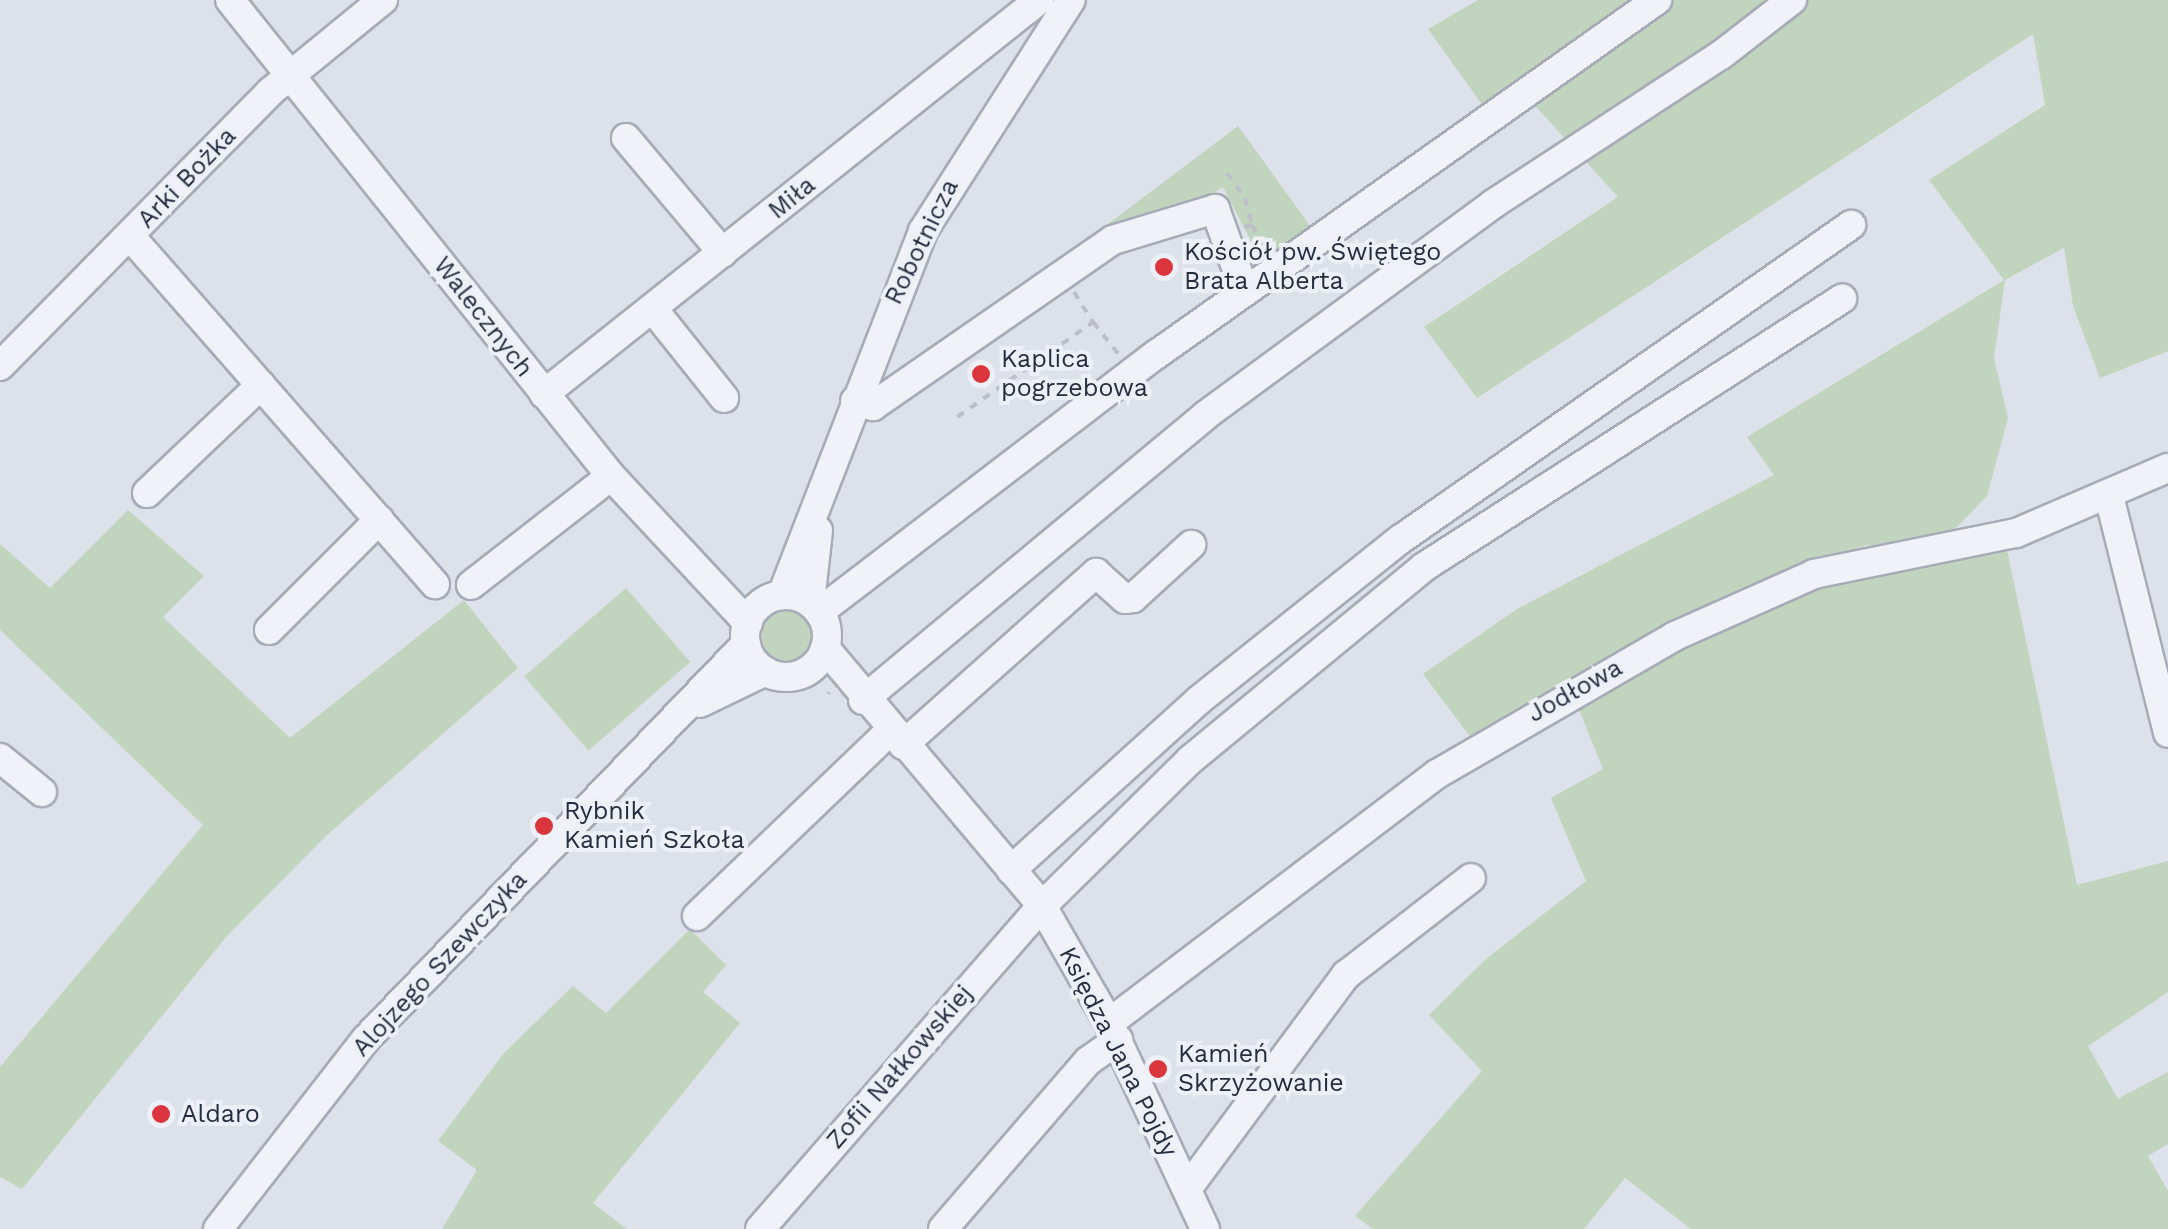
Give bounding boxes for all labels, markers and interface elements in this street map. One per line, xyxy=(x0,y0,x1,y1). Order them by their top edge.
street label: Arki Bożka xyxy=(132,121,242,235)
street label: Miła xyxy=(763,170,821,226)
street label: Robotnicza xyxy=(879,174,965,310)
place label: Kościół pw. Świętego Brata Alberta xyxy=(1184,238,1441,297)
street label: Walecznych xyxy=(427,251,539,383)
marker: Kościół pw. Świętego Brata Alberta xyxy=(1153,256,1175,278)
place label: Kaplica pogrzebowa xyxy=(1001,345,1148,404)
marker: Kaplica pogrzebowa xyxy=(970,363,992,385)
street label: Jodłowa xyxy=(1523,653,1627,729)
place label: Rybnik Kamień Szkoła xyxy=(564,797,745,856)
marker: Rybnik Kamień Szkoła xyxy=(533,815,555,837)
street label: Alojzego Szewczyka xyxy=(346,865,534,1063)
street label: Księdza Jana Pojdy xyxy=(1052,941,1184,1163)
street label: Zofii Nałkowskiej xyxy=(821,979,979,1155)
place label: Kamień Skrzyżowanie xyxy=(1178,1040,1344,1099)
marker: Kamień Skrzyżowanie xyxy=(1147,1058,1169,1080)
place label: Aldaro xyxy=(181,1099,260,1129)
marker: Aldaro xyxy=(150,1103,172,1125)

